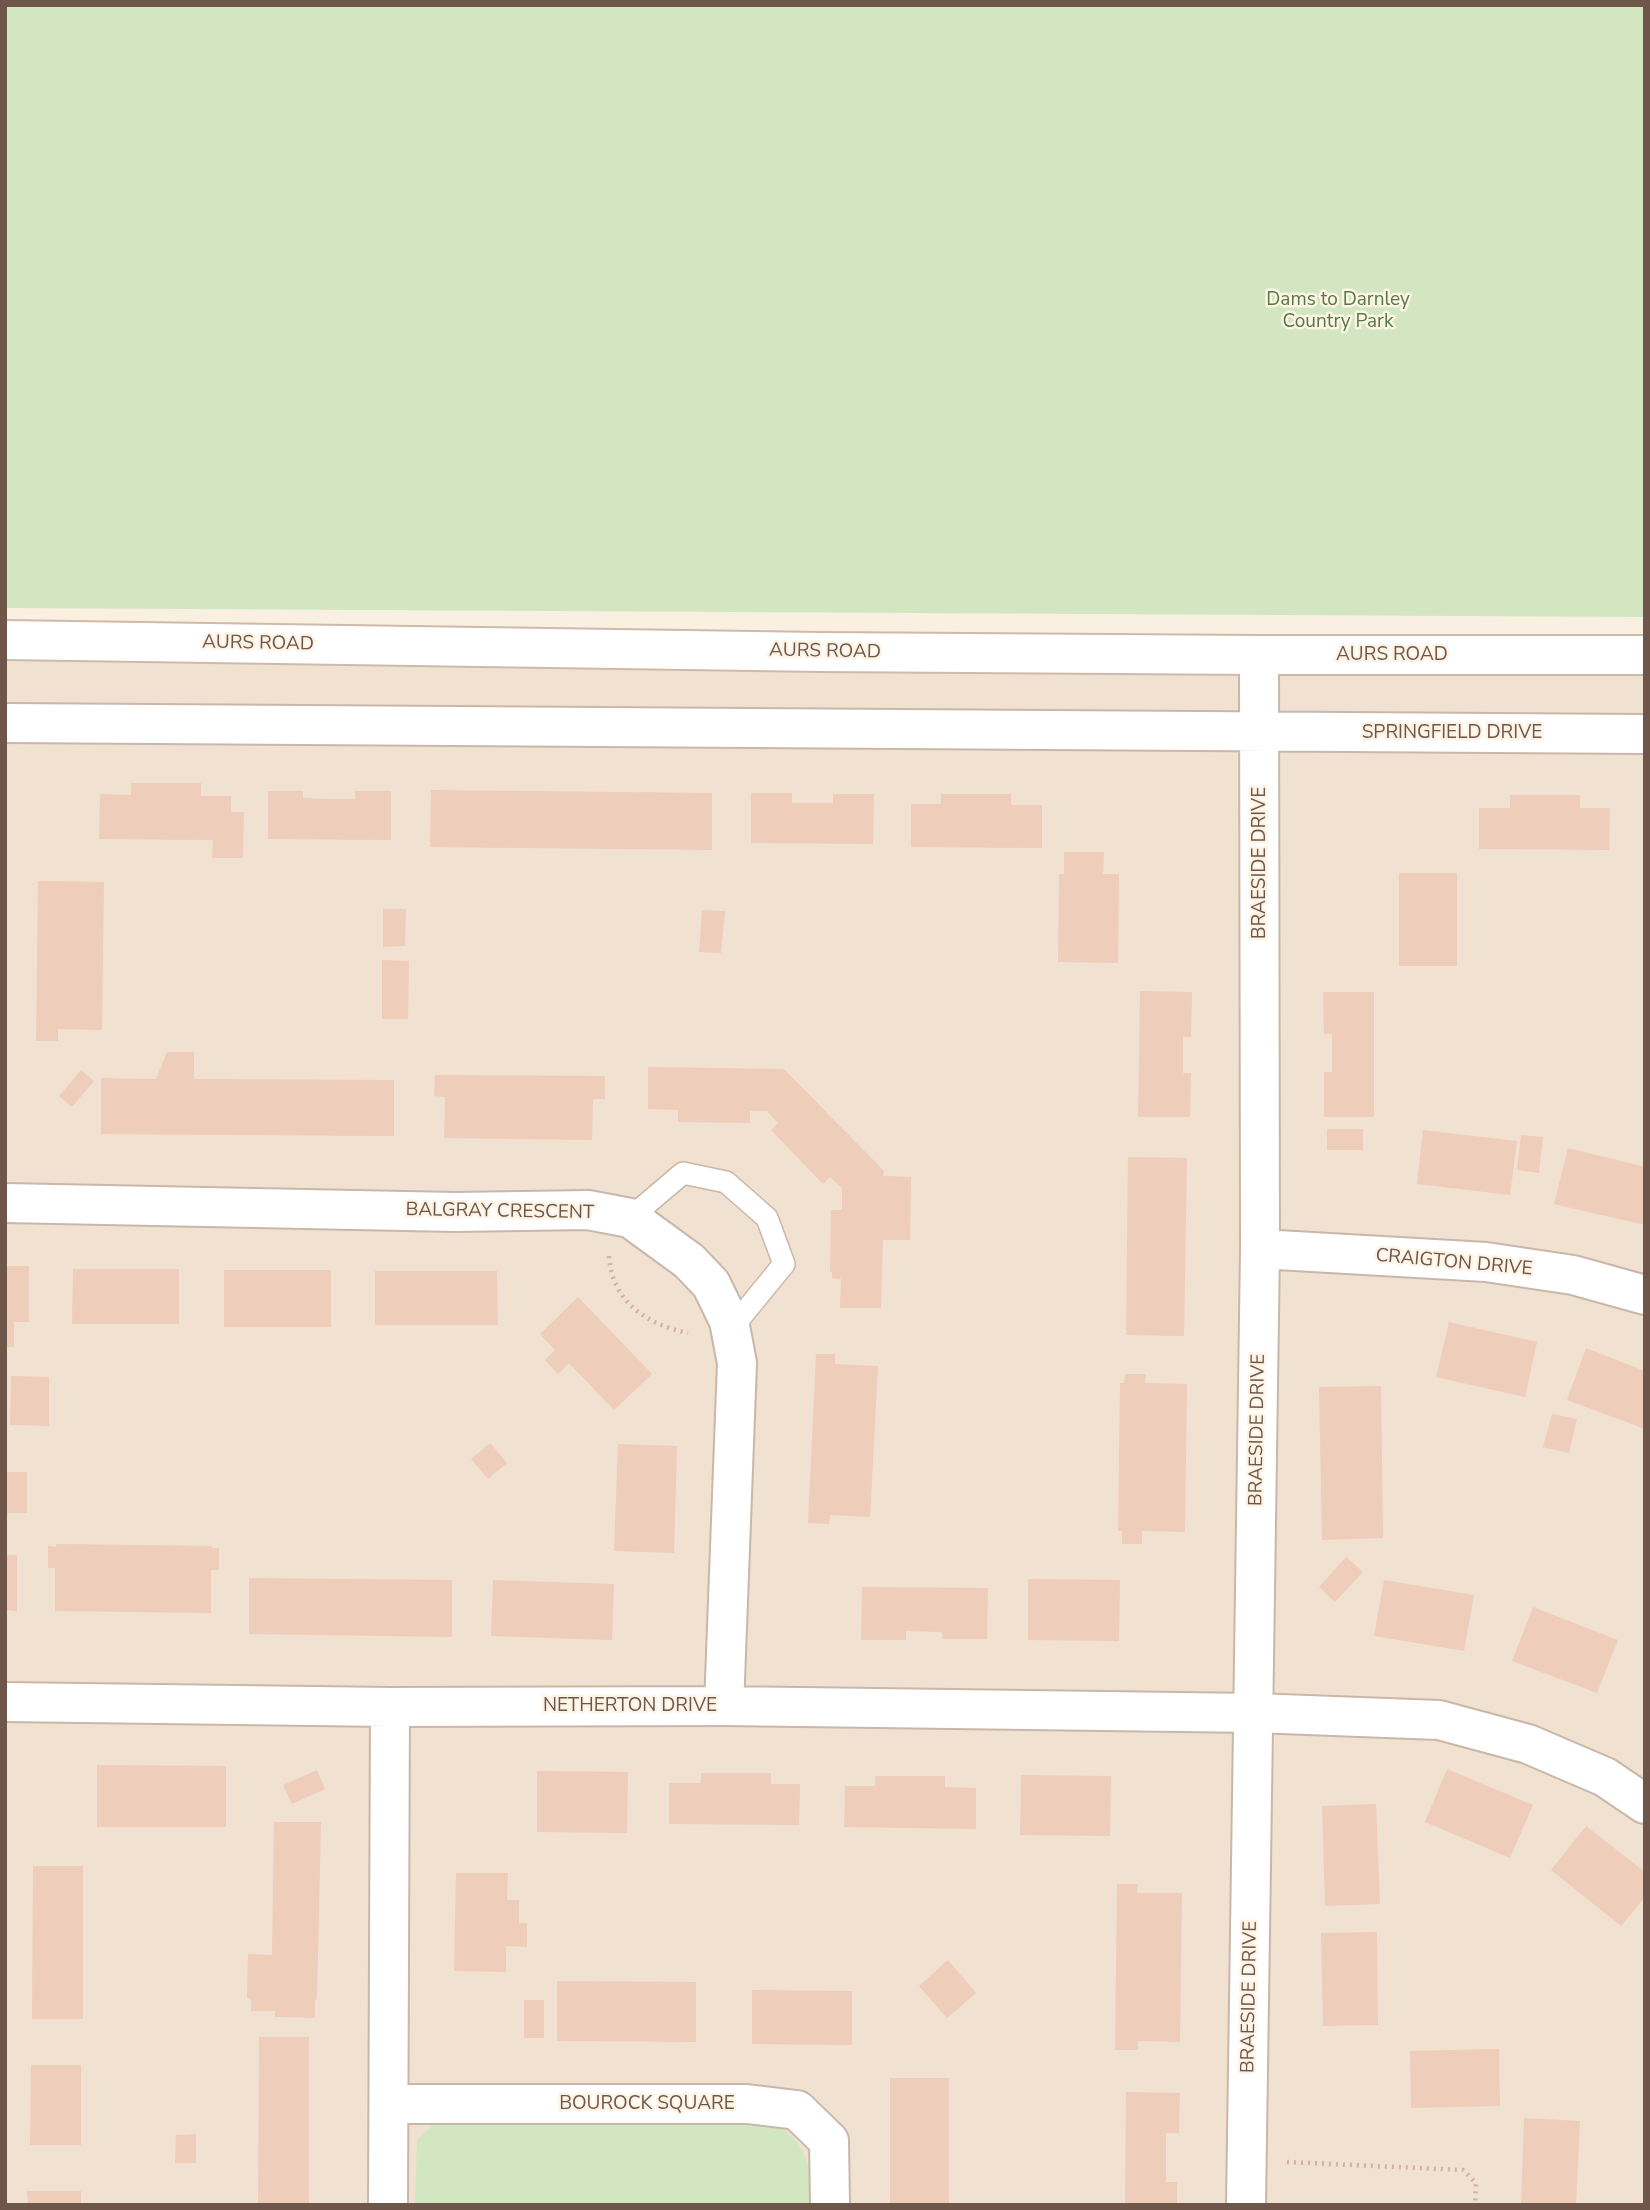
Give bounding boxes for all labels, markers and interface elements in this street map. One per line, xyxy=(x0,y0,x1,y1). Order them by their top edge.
park label: Dams to Darnley Country Park xyxy=(1266,289,1410,333)
street label: AURS ROAD xyxy=(202,632,314,656)
street label: AURS ROAD xyxy=(769,640,881,664)
street label: AURS ROAD xyxy=(1336,644,1448,666)
street label: SPRINGFIELD DRIVE xyxy=(1362,722,1542,744)
street label: BRAESIDE DRIVE xyxy=(1249,787,1271,939)
street label: BALGRAY CRESCENT xyxy=(405,1199,595,1225)
street label: CRAIGTON DRIVE xyxy=(1375,1245,1533,1281)
street label: BRAESIDE DRIVE xyxy=(1245,1354,1271,1506)
street label: NETHERTON DRIVE xyxy=(543,1695,717,1717)
street label: BRAESIDE DRIVE xyxy=(1237,1921,1263,2073)
street label: BOUROCK SQUARE xyxy=(559,2093,735,2115)

